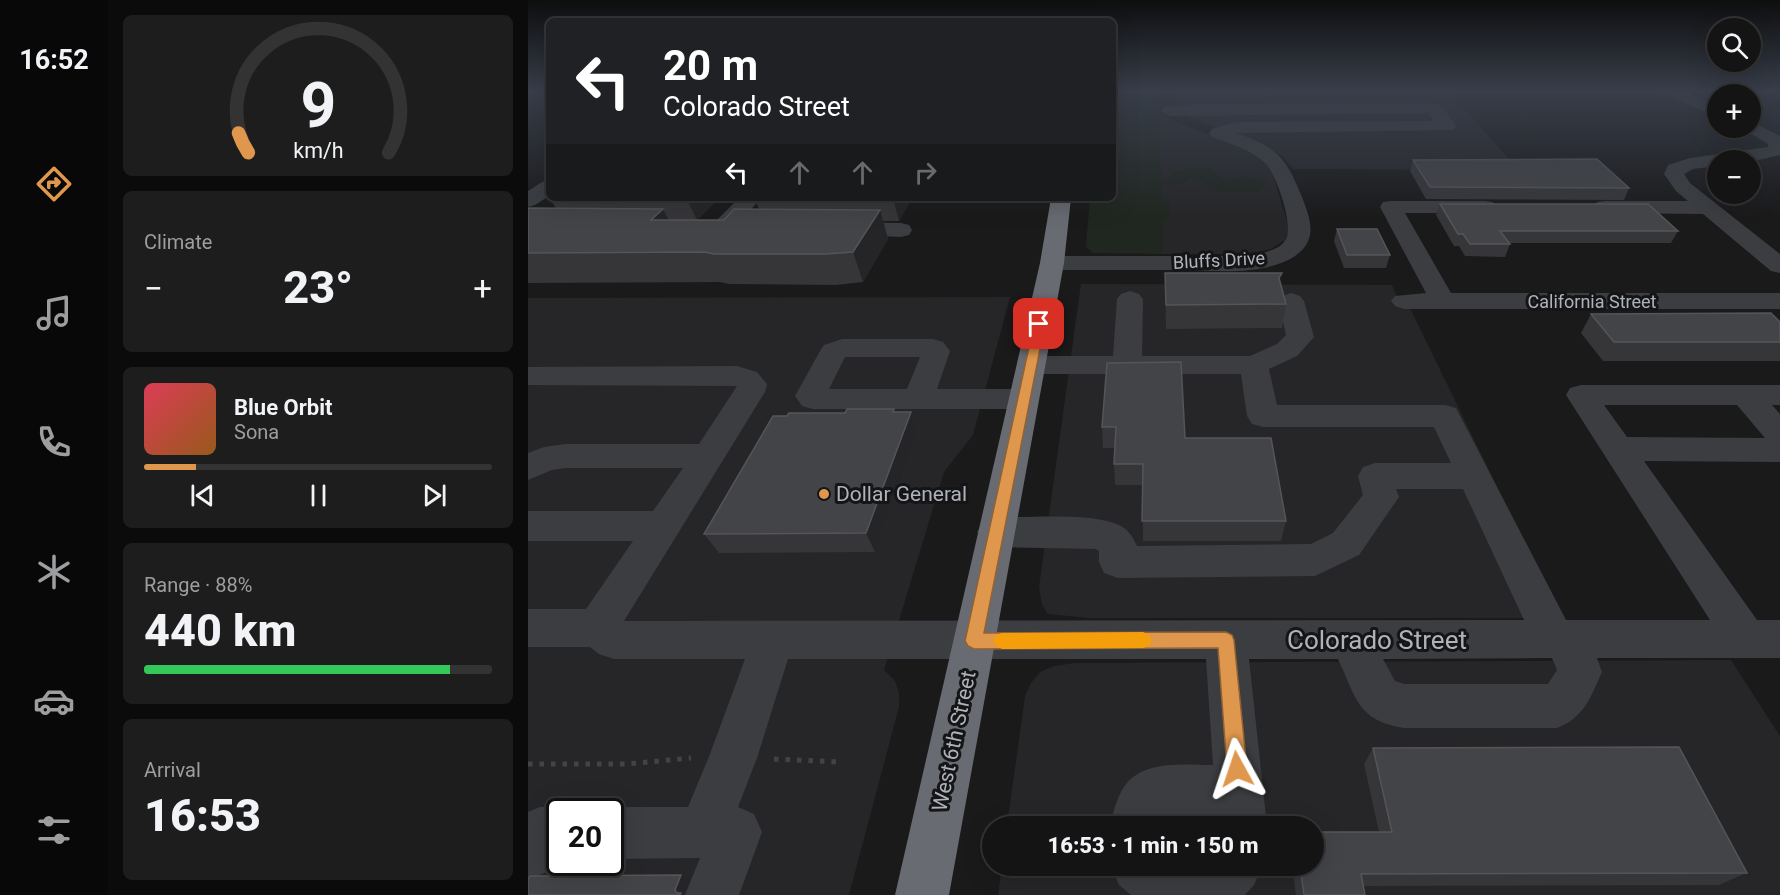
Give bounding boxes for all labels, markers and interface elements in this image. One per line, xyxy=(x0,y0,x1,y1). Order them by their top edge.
map controls xyxy=(1707,18,1761,204)
button: search xyxy=(1707,18,1761,72)
text: 20 m xyxy=(663,41,758,90)
icon: left xyxy=(564,42,642,120)
text: 16:52 xyxy=(19,44,89,76)
text: 9 xyxy=(300,69,336,142)
button: + xyxy=(1707,84,1761,138)
text: Colorado Street xyxy=(663,91,850,123)
text: km/h xyxy=(293,138,343,163)
button: − xyxy=(1707,150,1761,204)
icon: left xyxy=(720,156,753,189)
icon: ahead xyxy=(783,156,816,189)
icon: ahead xyxy=(846,156,879,189)
icon: right xyxy=(909,156,942,189)
icon: directions xyxy=(33,163,75,205)
text: Climate xyxy=(144,230,212,254)
street label: Bluffs Drive xyxy=(1172,247,1266,273)
text: 23° xyxy=(283,261,353,314)
text: − xyxy=(144,269,163,308)
text: + xyxy=(473,269,492,308)
street label: California Street xyxy=(1528,291,1657,312)
icon: music xyxy=(33,292,75,334)
pin xyxy=(1013,298,1064,349)
icon: arrive xyxy=(1022,307,1055,340)
text: Blue Orbit xyxy=(234,395,332,420)
text: Sona xyxy=(234,420,279,444)
icon: phone xyxy=(33,421,75,463)
icon: previous xyxy=(186,479,219,512)
icon: pause xyxy=(302,479,335,512)
icon: next xyxy=(418,479,451,512)
place label: Dollar General xyxy=(836,482,967,506)
marker: Dollar General xyxy=(817,487,831,501)
icon: climate xyxy=(33,551,75,593)
text: Range · 88% xyxy=(144,573,252,597)
text: 440 km xyxy=(144,604,296,657)
street label: Colorado Street xyxy=(1287,625,1467,655)
street label: West 6th Street xyxy=(927,668,981,814)
icon: car xyxy=(33,680,75,722)
position arrow xyxy=(1205,737,1269,801)
text: Arrival xyxy=(144,758,201,782)
text: 16:53 xyxy=(144,789,261,842)
speed limit sign: 20 xyxy=(546,798,624,876)
icon: filters xyxy=(33,809,75,851)
text: 16:53 · 1 min · 150 m xyxy=(1048,833,1258,858)

